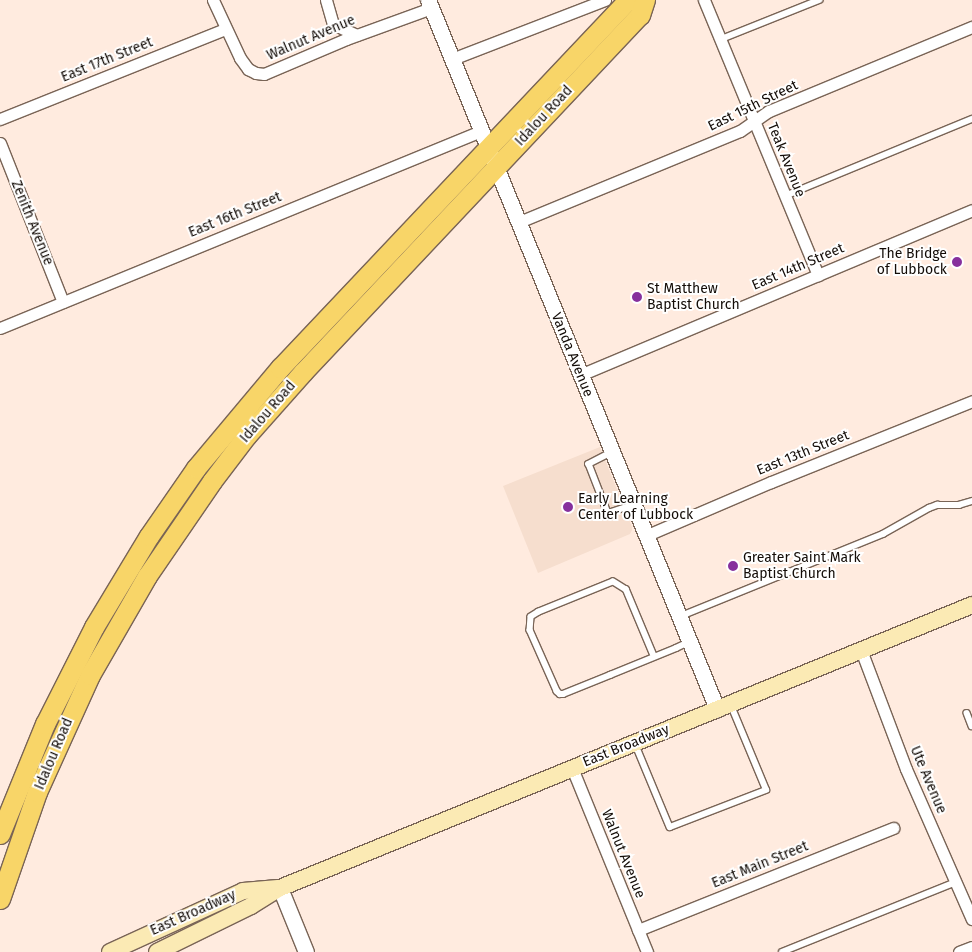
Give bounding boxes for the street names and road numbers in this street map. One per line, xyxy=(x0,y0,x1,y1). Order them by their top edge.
street label: Walnut Avenue xyxy=(264,12,358,64)
street label: East 17th Street xyxy=(59,34,155,86)
street label: East 15th Street xyxy=(705,77,801,135)
street label: Idalou Road xyxy=(512,82,576,150)
street label: Teak Avenue xyxy=(763,120,809,200)
street label: Zenith Avenue xyxy=(7,178,57,268)
street label: East 16th Street xyxy=(186,189,284,241)
street label: East 14th Street xyxy=(749,240,847,294)
street label: Vanda Avenue xyxy=(548,310,596,400)
street label: Idalou Road xyxy=(237,378,299,446)
street label: East 13th Street xyxy=(754,427,852,479)
street label: Idalou Road xyxy=(31,716,77,792)
street label: East Broadway xyxy=(580,721,672,771)
street label: Ute Avenue xyxy=(906,744,950,816)
street label: Walnut Avenue xyxy=(598,807,648,901)
street label: East Main Street xyxy=(709,838,811,892)
street label: East Broadway xyxy=(148,887,238,939)

